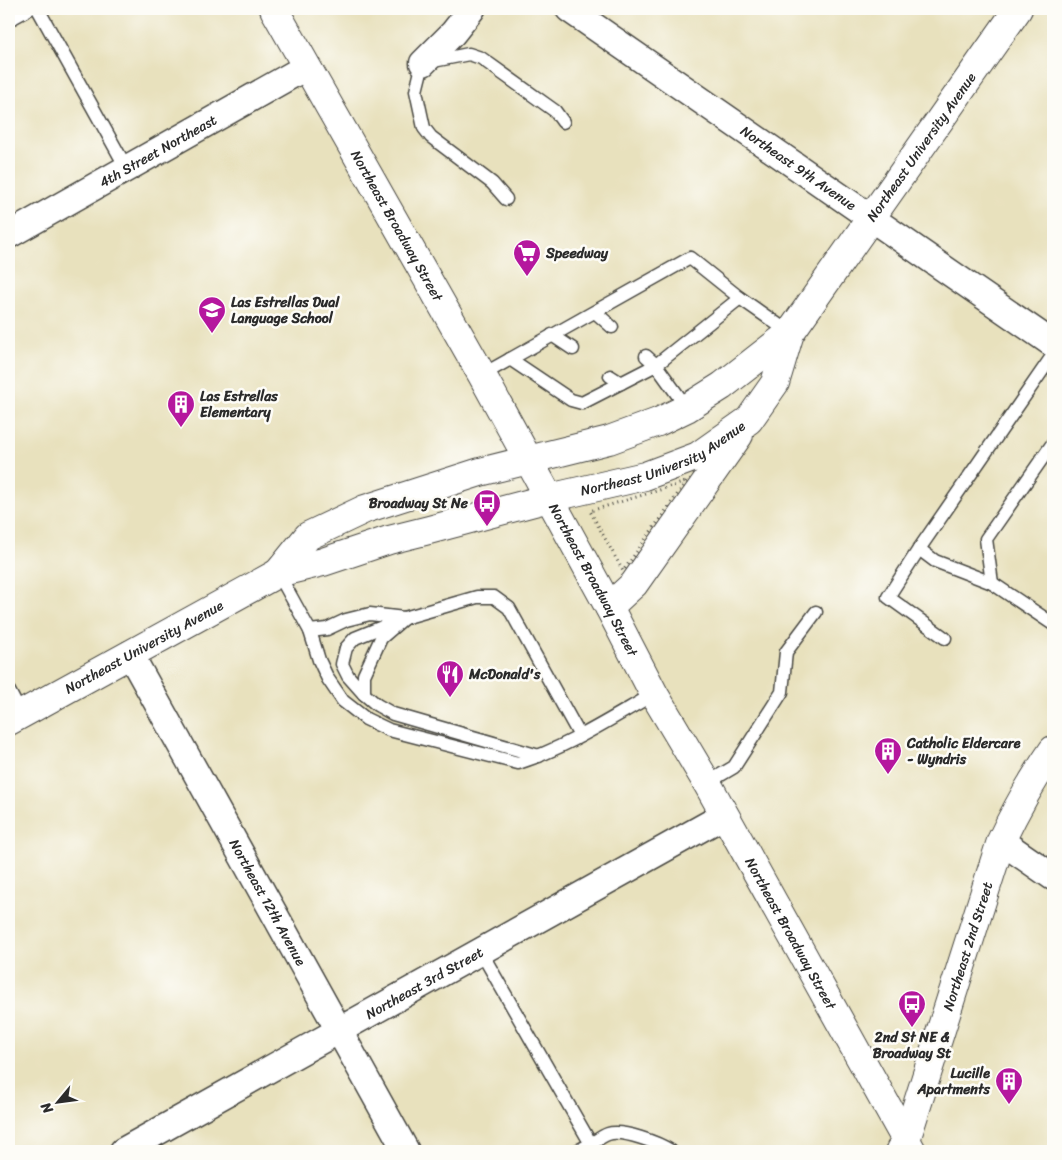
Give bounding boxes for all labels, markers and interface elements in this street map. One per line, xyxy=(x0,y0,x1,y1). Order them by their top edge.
street label: Northeast University Avenue xyxy=(860,67,983,227)
street label: 4th Street Northeast xyxy=(94,108,222,195)
street label: Northeast 9th Avenue xyxy=(735,119,862,217)
street label: Northeast Broadway Street xyxy=(344,145,450,307)
supermarket icon: Speedway xyxy=(512,238,542,277)
place label: Speedway xyxy=(545,241,609,266)
place label: Las Estrellas Dual Language School xyxy=(231,290,340,331)
school or university icon: Las Estrellas Dual Language School xyxy=(197,295,227,334)
place label: Las Estrellas Elementary xyxy=(200,384,278,425)
building icon: Las Estrellas Elementary xyxy=(166,389,196,428)
street label: Northeast University Avenue xyxy=(578,414,751,503)
bus stop icon: Broadway St Ne xyxy=(472,488,502,527)
place label: Broadway St Ne xyxy=(369,491,469,516)
street label: Northeast Broadway Street xyxy=(541,499,645,662)
street label: Northeast University Avenue xyxy=(60,593,228,701)
restaurant icon: McDonald's xyxy=(435,659,465,698)
place label: McDonald's xyxy=(468,662,541,687)
place label: Catholic Eldercare - Wyndris xyxy=(906,731,1021,772)
building icon: Catholic Eldercare - Wyndris xyxy=(873,736,903,775)
street label: Northeast 12th Avenue xyxy=(222,834,313,971)
street label: Northeast Broadway Street xyxy=(738,853,843,1015)
street label: Northeast 2nd Street xyxy=(936,879,1000,1014)
street label: Northeast 3rd Street xyxy=(361,940,488,1026)
bus stop icon: 2nd St NE & Broadway St xyxy=(897,989,927,1028)
place label: 2nd St NE & Broadway St xyxy=(873,1025,952,1066)
place label: Lucille Apartments xyxy=(916,1061,991,1102)
building icon: Lucille Apartments xyxy=(994,1066,1024,1105)
north arrow xyxy=(32,1078,82,1128)
text: N xyxy=(34,1097,61,1119)

